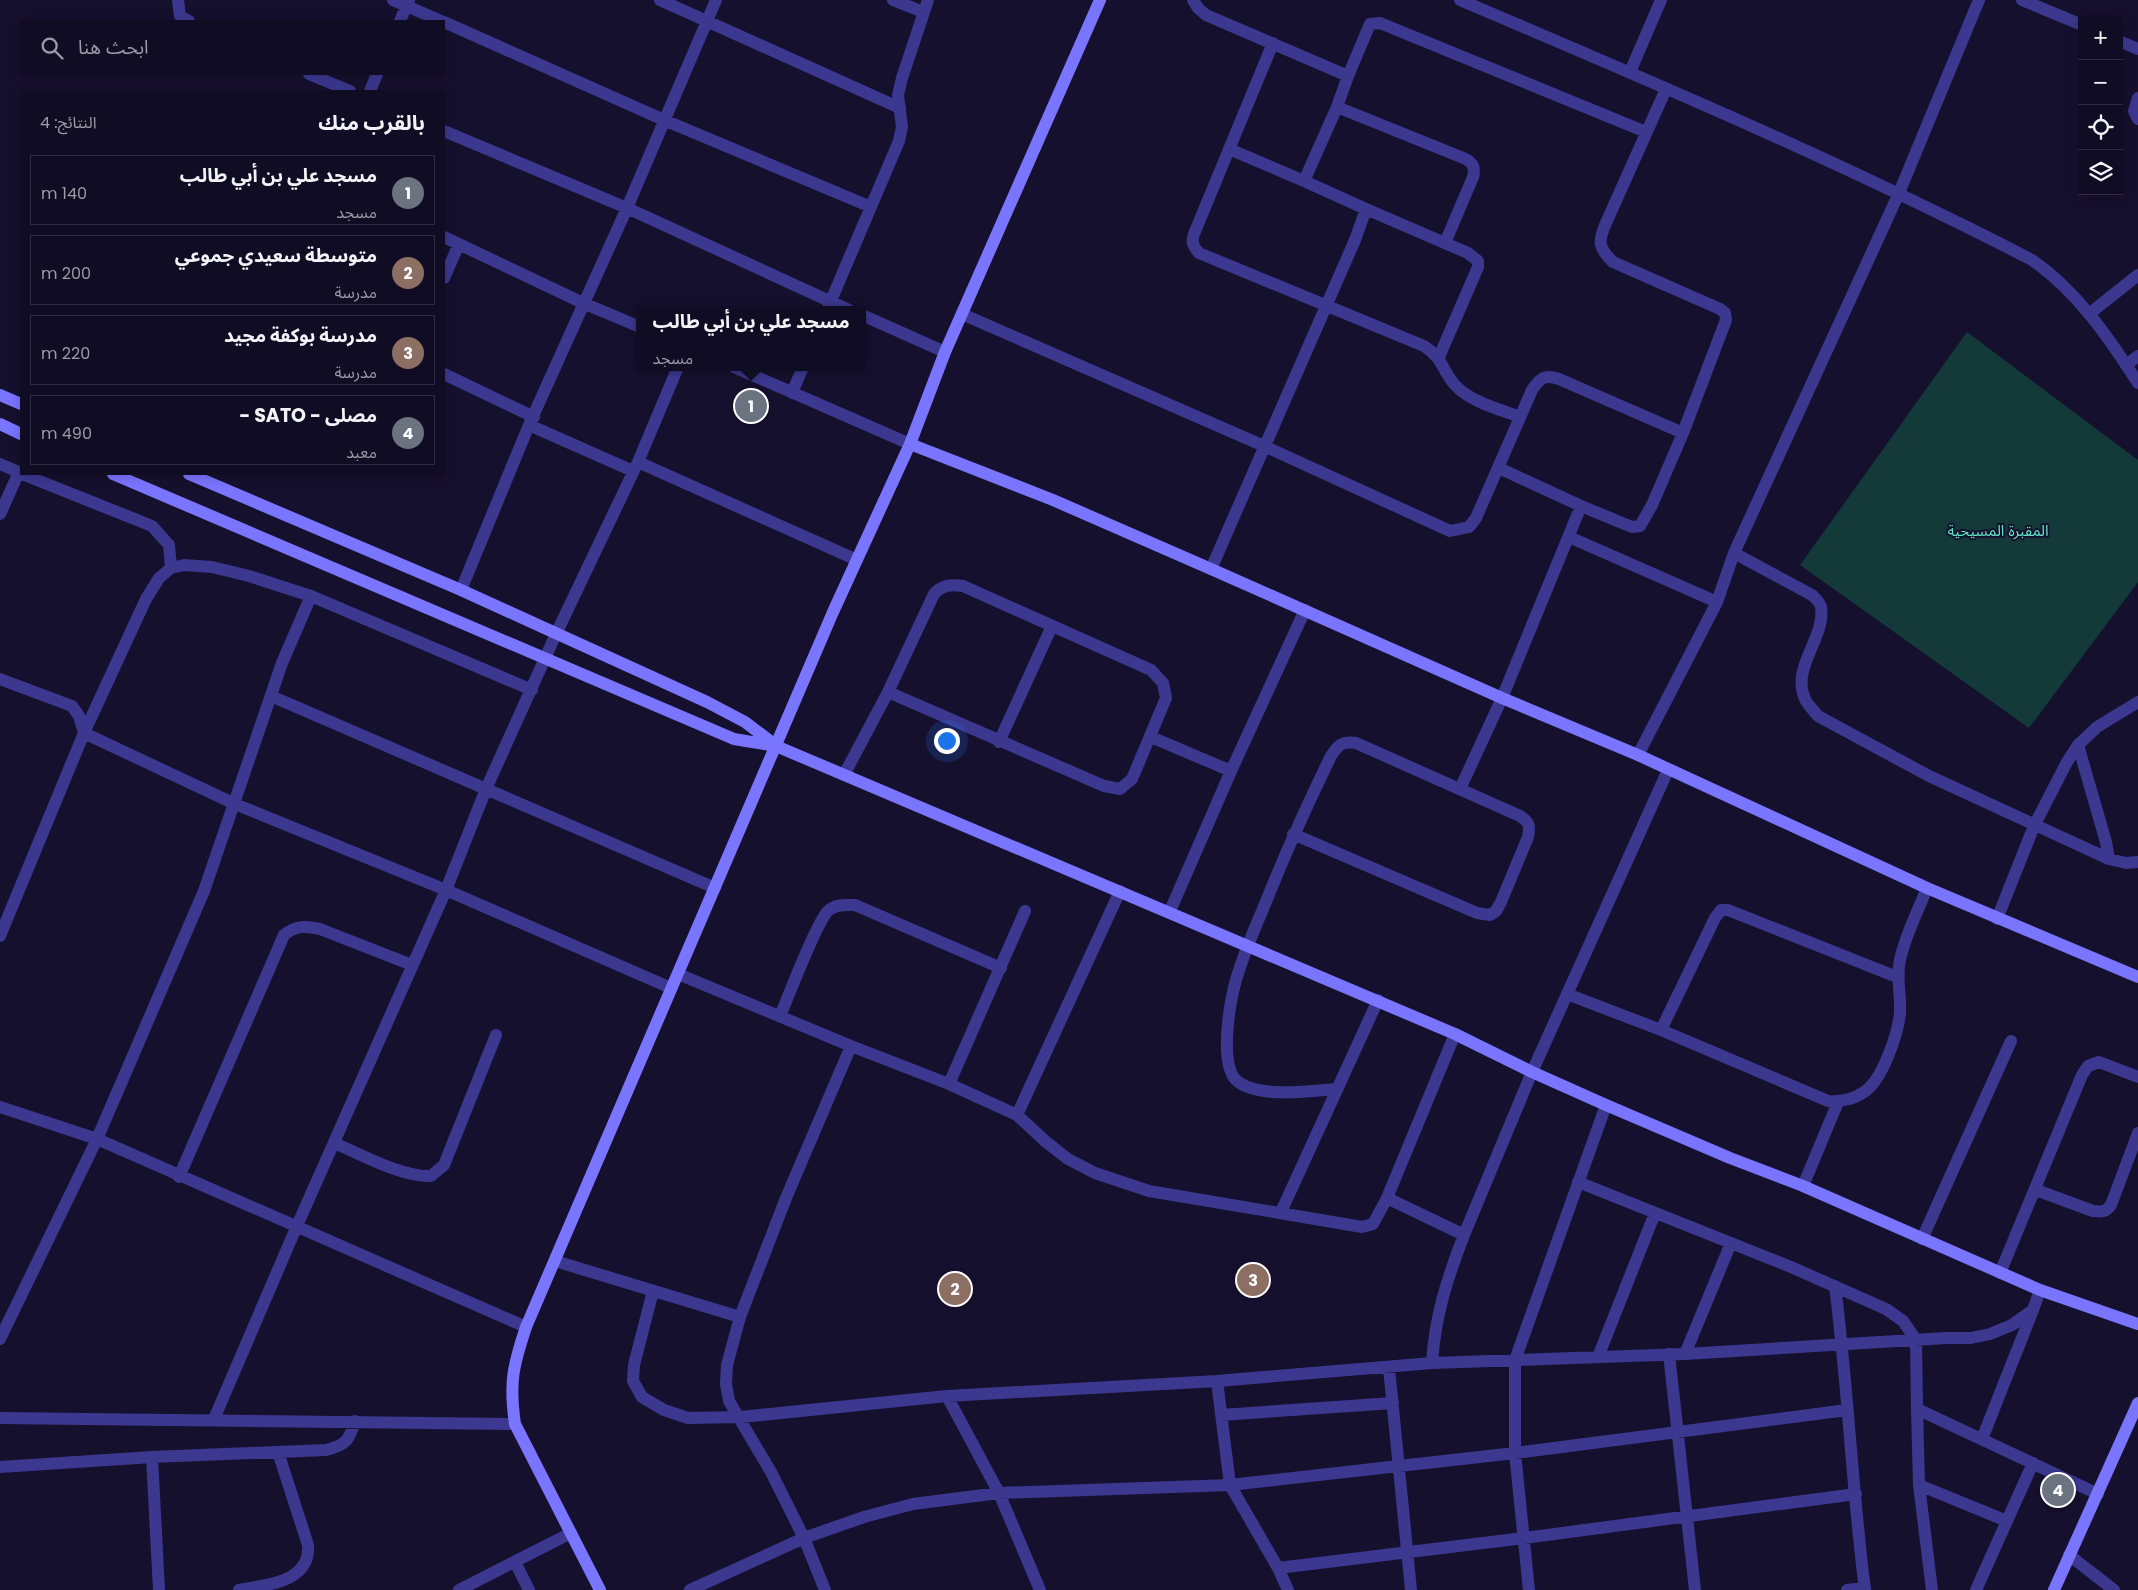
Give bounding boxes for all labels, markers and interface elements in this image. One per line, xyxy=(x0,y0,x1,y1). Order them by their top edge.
map controls xyxy=(2078,15,2123,195)
button: + xyxy=(2078,15,2123,60)
search box xyxy=(20,20,445,75)
icon: search xyxy=(38,34,66,62)
text: ابحث هنا xyxy=(78,34,149,61)
button: − xyxy=(2078,60,2123,105)
button: locate xyxy=(2078,105,2123,150)
text: بالقرب منك xyxy=(318,108,425,137)
text: النتائج: 4 xyxy=(40,111,97,134)
button: layers xyxy=(2078,150,2123,195)
text: مسجد علي بن أبي طالب xyxy=(180,162,377,189)
text: 140 m xyxy=(41,182,87,205)
text: 1 xyxy=(405,182,411,205)
text: مسجد xyxy=(336,201,377,224)
text: متوسطة سعيدي جموعي xyxy=(175,242,377,269)
text: 200 m xyxy=(41,262,91,285)
text: 2 xyxy=(403,262,413,285)
text: مدرسة xyxy=(334,281,377,304)
popup xyxy=(636,306,866,371)
text: مسجد علي بن أبي طالب xyxy=(652,308,850,335)
text: مدرسة بوكفة مجيد xyxy=(224,322,377,349)
text: 220 m xyxy=(41,342,90,365)
text: 3 xyxy=(403,342,413,365)
text: مسجد xyxy=(652,347,693,370)
text: مدرسة xyxy=(334,361,377,384)
pin: 1 xyxy=(735,387,767,425)
text: مصلى - SATO - xyxy=(239,402,377,429)
text: 490 m xyxy=(41,422,92,445)
text: 4 xyxy=(403,422,413,445)
text: معبد xyxy=(346,441,377,464)
park label: المقبرة المسيحية xyxy=(1947,520,2049,541)
your location xyxy=(934,728,960,754)
pin: 3 xyxy=(1237,1261,1269,1299)
pin: 2 xyxy=(939,1270,971,1308)
pin: 4 xyxy=(2042,1471,2074,1509)

